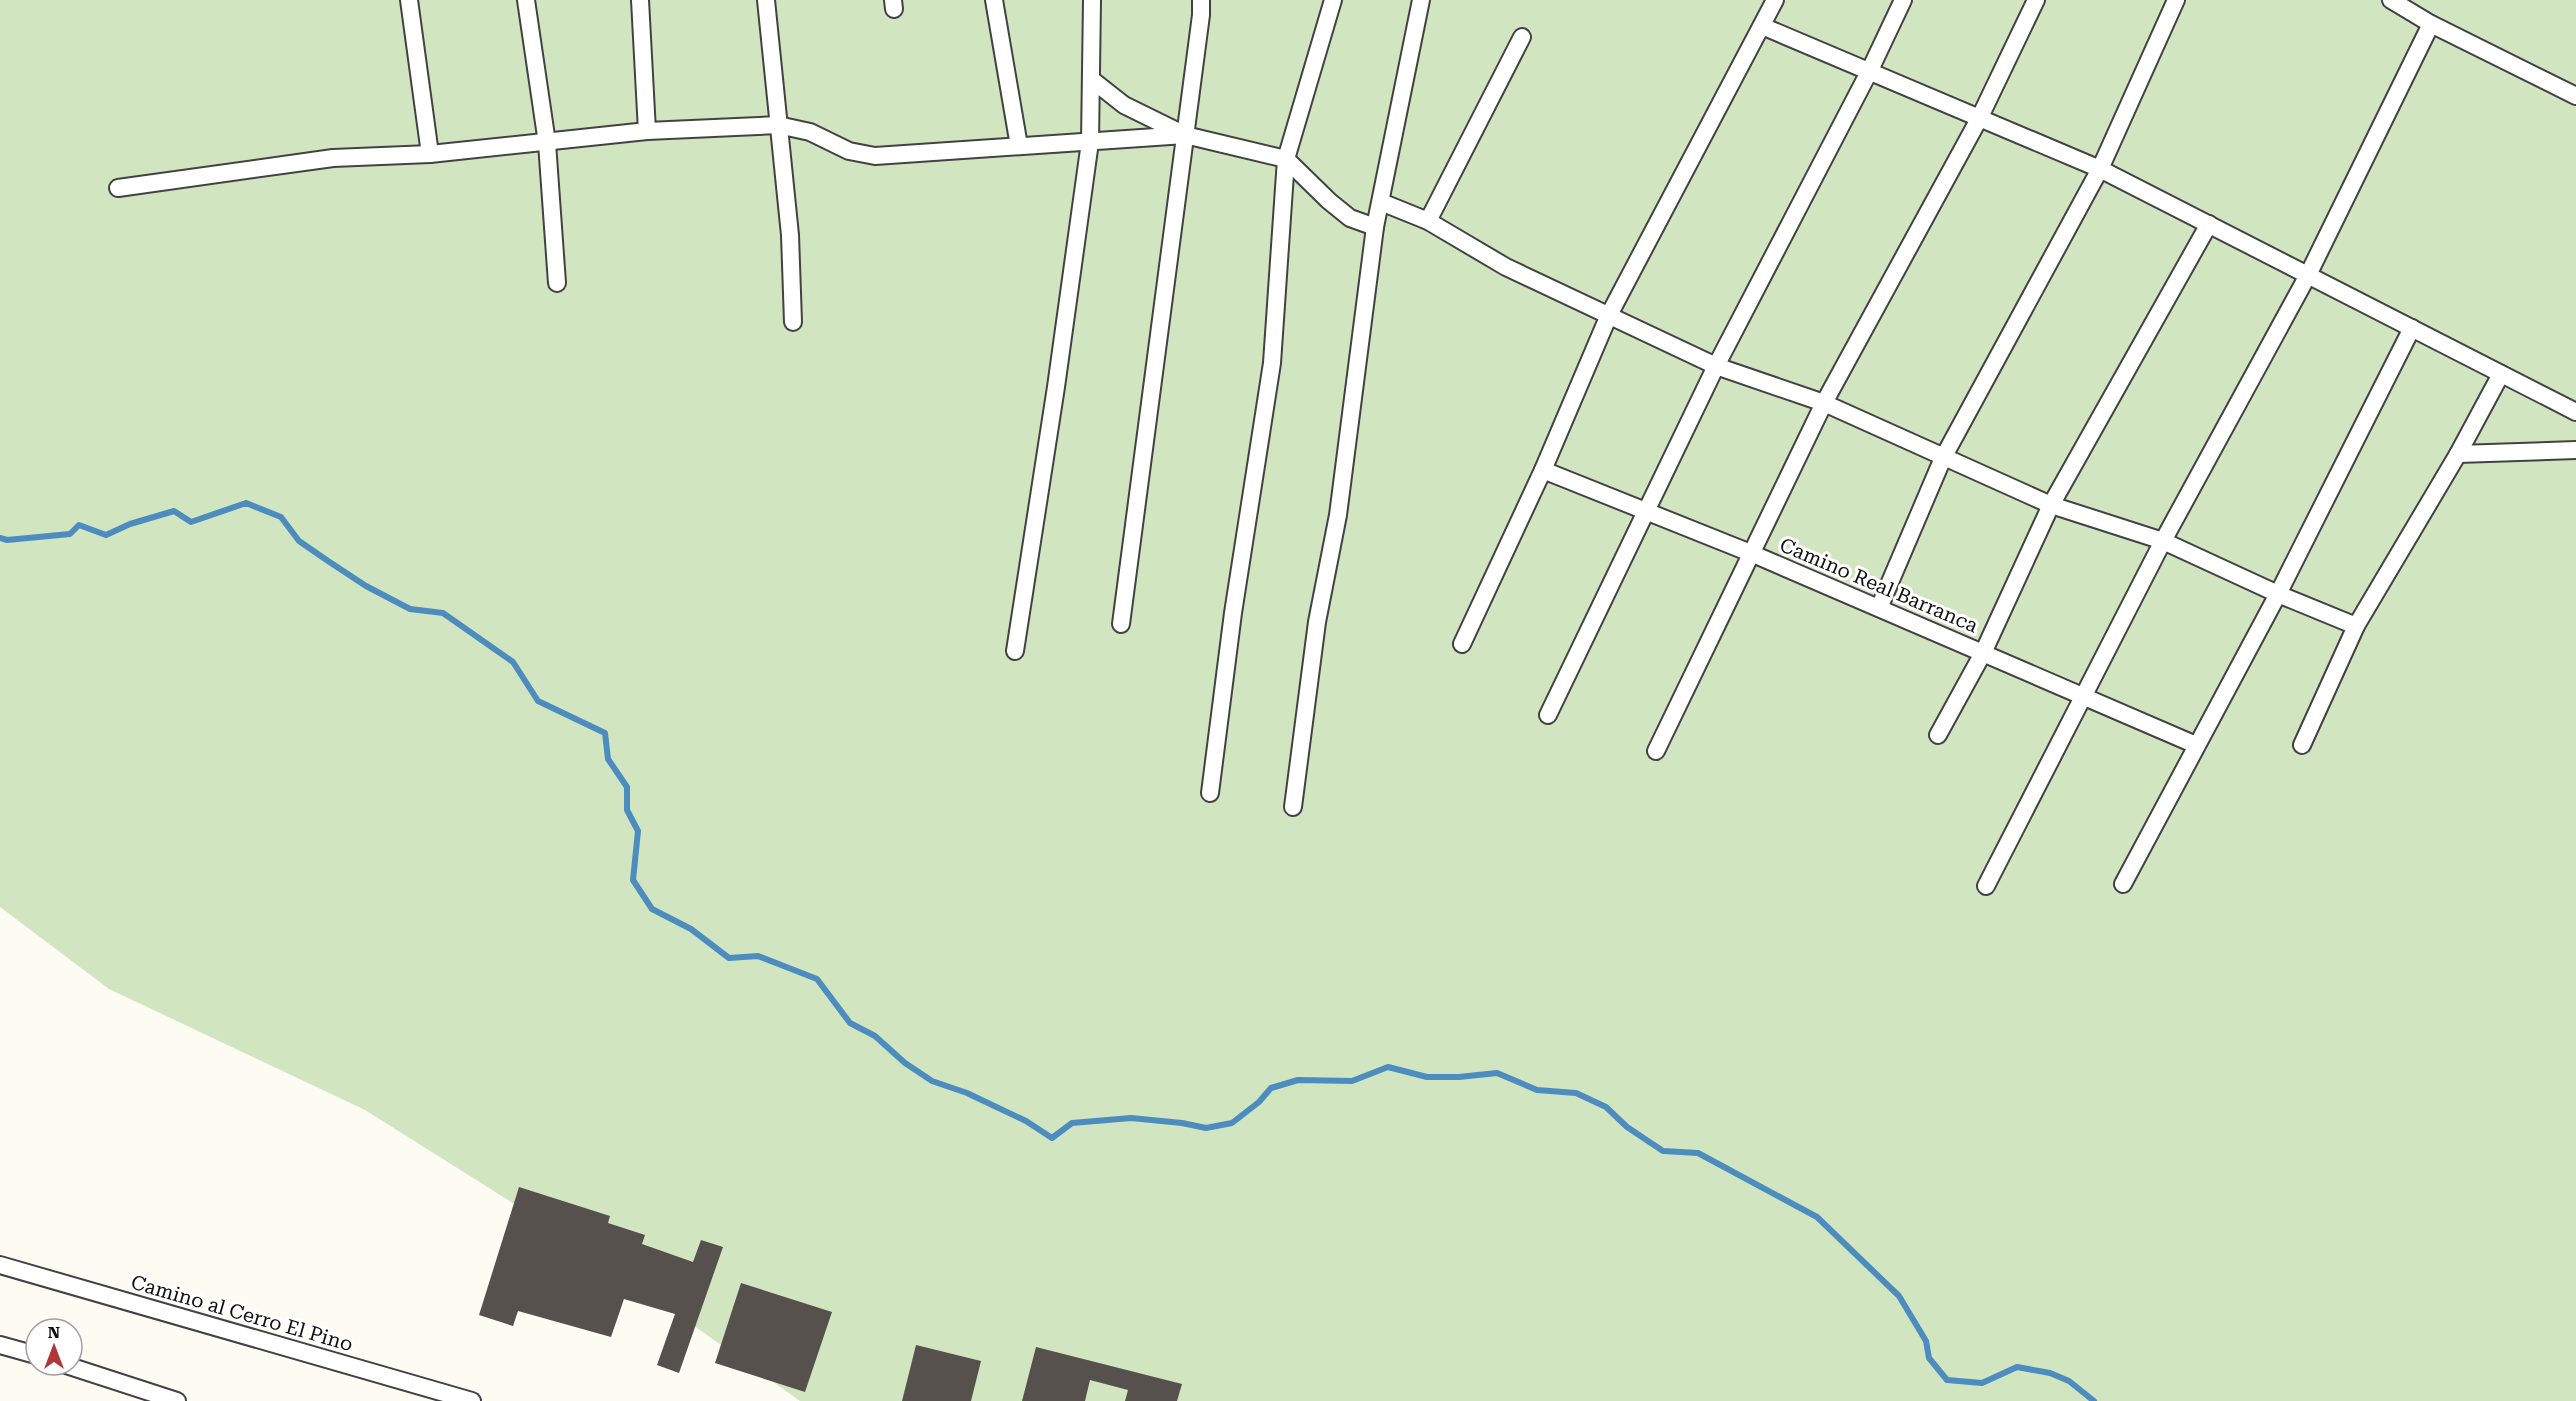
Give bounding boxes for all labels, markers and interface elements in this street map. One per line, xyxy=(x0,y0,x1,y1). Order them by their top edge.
street label: Camino Real Barranca xyxy=(1776,532,1982,638)
street label: Camino al Cerro El Pino xyxy=(128,1270,356,1356)
north arrow xyxy=(24,1317,84,1377)
text: N xyxy=(48,1323,60,1342)

